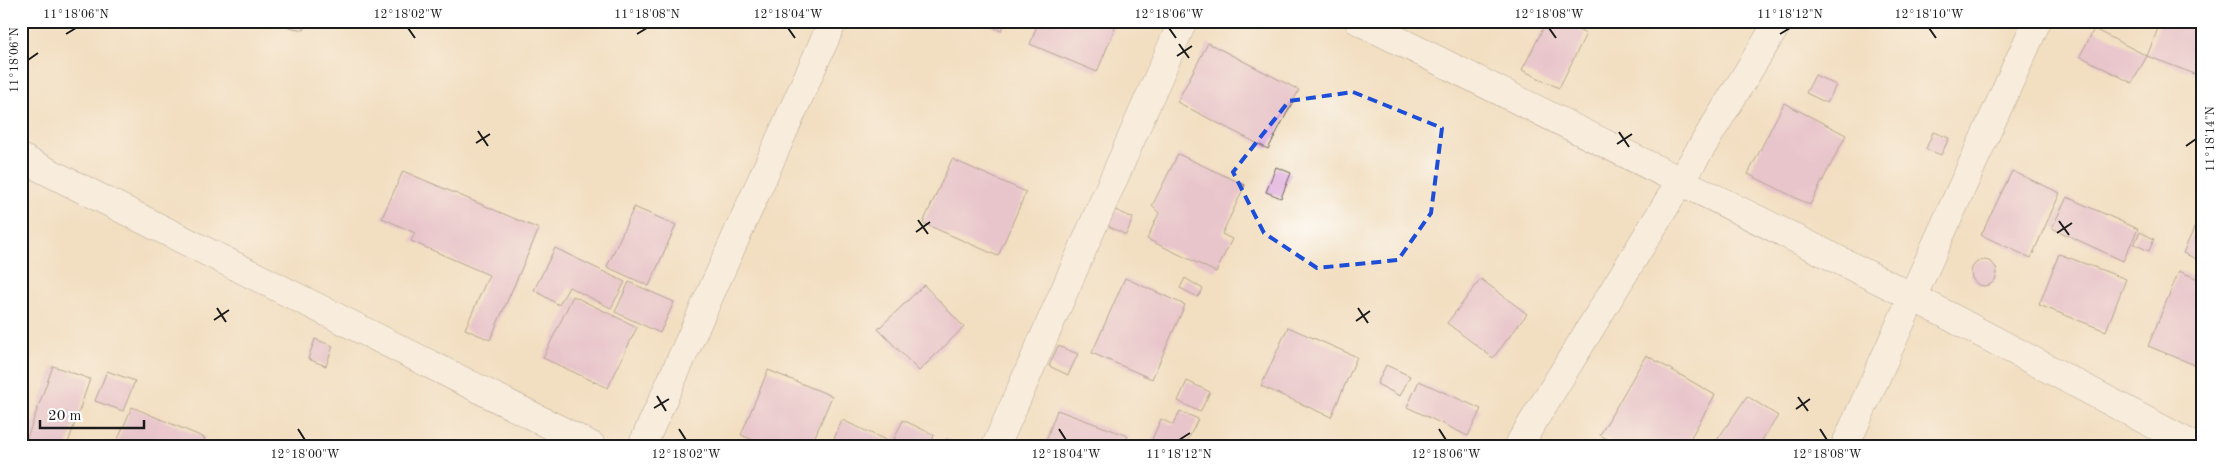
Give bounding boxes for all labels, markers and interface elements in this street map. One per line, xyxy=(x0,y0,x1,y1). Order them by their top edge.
text: 11°18'06"N xyxy=(43,9,109,21)
text: 12°18'02"W xyxy=(373,9,443,21)
text: 11°18'08"N xyxy=(614,9,680,21)
text: 12°18'04"W xyxy=(753,9,823,21)
text: 12°18'06"W xyxy=(1134,9,1204,21)
text: 12°18'08"W xyxy=(1514,9,1584,21)
text: 11°18'12"N xyxy=(1757,9,1823,21)
text: 12°18'10"W xyxy=(1894,9,1964,21)
text: 11°18'06"N xyxy=(9,27,21,93)
text: 11°18'14"N xyxy=(2205,106,2217,172)
scale bar xyxy=(40,397,144,429)
text: 20 m xyxy=(48,409,82,424)
text: 12°18'00"W xyxy=(270,449,340,461)
text: 12°18'02"W xyxy=(651,449,721,461)
text: 12°18'04"W xyxy=(1031,449,1101,461)
text: 11°18'12"N xyxy=(1146,449,1212,461)
text: 12°18'06"W xyxy=(1411,449,1481,461)
text: 12°18'08"W xyxy=(1792,449,1862,461)

